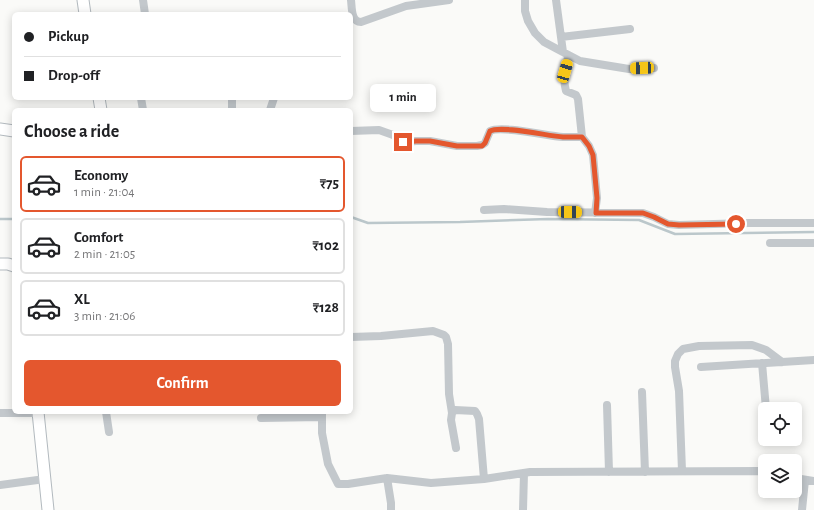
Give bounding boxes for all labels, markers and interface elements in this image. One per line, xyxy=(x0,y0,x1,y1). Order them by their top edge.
text: Pickup xyxy=(48,29,89,44)
car xyxy=(556,58,574,84)
car xyxy=(630,62,654,74)
text: Drop-off xyxy=(48,68,100,83)
callout: 1 min xyxy=(370,84,436,112)
text: 1 min xyxy=(389,91,417,104)
text: Choose a ride xyxy=(24,123,119,141)
route end xyxy=(394,133,412,151)
icon: car xyxy=(26,166,62,202)
text: Economy xyxy=(74,168,128,183)
text: ₹75 xyxy=(320,176,339,191)
text: 1 min · 21:04 xyxy=(74,186,135,199)
car xyxy=(558,206,582,218)
route start xyxy=(727,215,745,233)
icon: car xyxy=(26,228,62,264)
text: Comfort xyxy=(74,230,123,245)
text: ₹102 xyxy=(312,238,339,253)
text: 2 min · 21:05 xyxy=(74,248,135,261)
icon: car xyxy=(26,290,62,326)
text: XL xyxy=(74,292,90,307)
text: ₹128 xyxy=(313,300,339,315)
text: 3 min · 21:06 xyxy=(74,310,135,323)
button: Confirm xyxy=(24,360,341,406)
map controls xyxy=(758,402,802,498)
button: locate xyxy=(758,402,802,446)
button: layers xyxy=(758,454,802,498)

